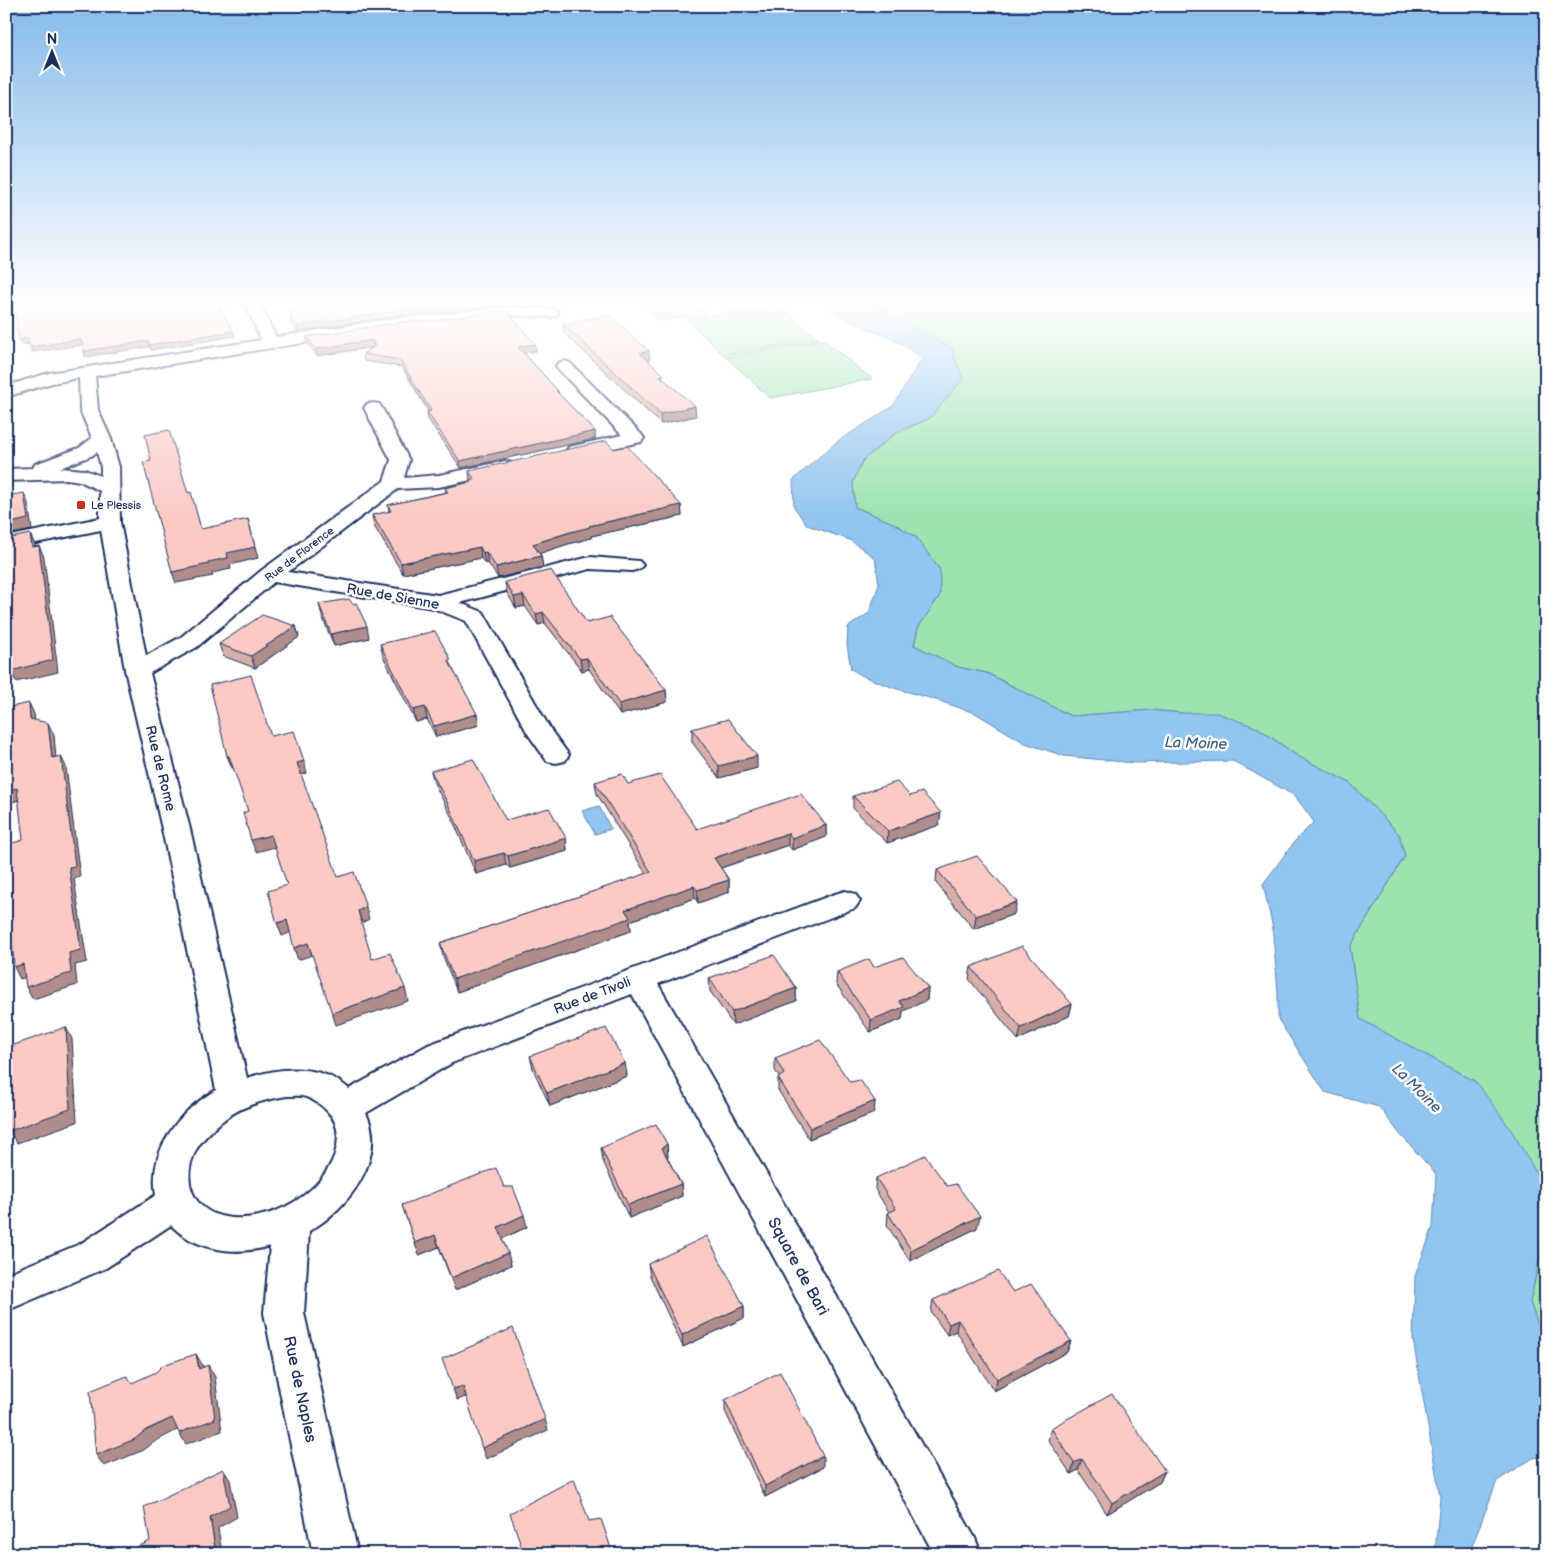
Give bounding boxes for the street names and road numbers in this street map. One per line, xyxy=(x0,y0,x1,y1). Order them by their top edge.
street label: Rue de Florence xyxy=(262,524,337,585)
street label: Rue de Sienne xyxy=(345,580,441,613)
street label: Rue de Rome xyxy=(142,724,179,813)
street label: Rue de Tivoli xyxy=(551,973,633,1018)
street label: Square de Bari xyxy=(763,1215,832,1319)
street label: Rue de Naples xyxy=(279,1334,320,1444)

